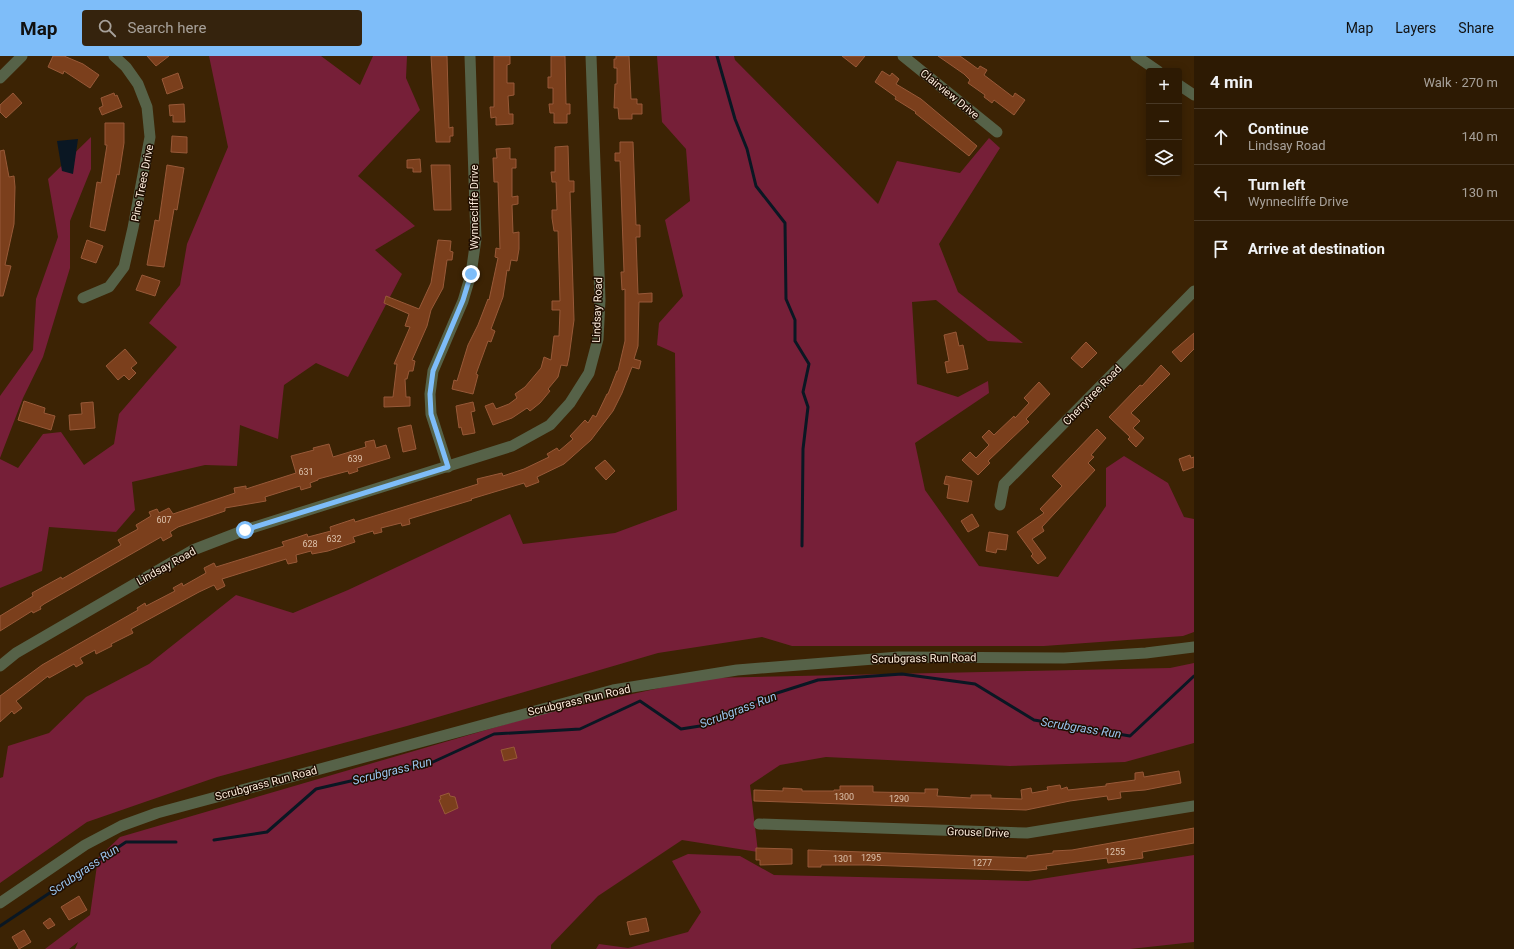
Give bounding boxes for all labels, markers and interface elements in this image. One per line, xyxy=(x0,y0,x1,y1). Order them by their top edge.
search box xyxy=(82,10,362,46)
text: Map xyxy=(20,17,58,40)
icon: search xyxy=(96,17,118,39)
text: Search here xyxy=(128,19,206,37)
text: Map xyxy=(1346,20,1373,36)
text: Layers xyxy=(1395,20,1436,36)
text: Share xyxy=(1458,20,1494,36)
street label: Clairview Drive xyxy=(918,67,982,122)
map controls xyxy=(1146,68,1182,176)
button: + xyxy=(1146,68,1182,104)
text: 4 min xyxy=(1210,72,1253,92)
text: Walk · 270 m xyxy=(1423,75,1498,90)
button: − xyxy=(1146,104,1182,140)
text: Continue xyxy=(1248,120,1309,138)
icon: ahead xyxy=(1210,126,1232,148)
text: 140 m xyxy=(1461,129,1498,144)
text: Lindsay Road xyxy=(1248,138,1326,153)
button: layers xyxy=(1146,140,1182,176)
street label: Pine Trees Drive xyxy=(129,143,156,223)
street label: Wynnecliffe Drive xyxy=(468,164,481,249)
text: Turn left xyxy=(1248,176,1305,194)
icon: left xyxy=(1210,182,1232,204)
text: 130 m xyxy=(1461,185,1498,200)
text: Wynnecliffe Drive xyxy=(1248,194,1348,209)
icon: arrive xyxy=(1210,238,1232,260)
text: Arrive at destination xyxy=(1248,240,1385,258)
route end xyxy=(462,265,480,283)
street label: Lindsay Road xyxy=(590,277,605,343)
street label: Cherrytree Road xyxy=(1060,363,1124,428)
house number: 639 xyxy=(347,454,363,464)
house number: 631 xyxy=(298,467,314,477)
house number: 607 xyxy=(156,515,172,525)
route start xyxy=(236,521,254,539)
house number: 632 xyxy=(326,534,342,544)
house number: 628 xyxy=(302,539,318,549)
street label: Lindsay Road xyxy=(134,545,198,588)
street label: Scrubgrass Run Road xyxy=(871,651,977,666)
street label: Scrubgrass Run Road xyxy=(527,682,632,719)
water label: Scrubgrass Run xyxy=(697,689,779,731)
water label: Scrubgrass Run xyxy=(1040,715,1122,741)
water label: Scrubgrass Run xyxy=(351,754,433,788)
street label: Scrubgrass Run Road xyxy=(214,764,318,803)
house number: 1300 xyxy=(834,792,854,802)
house number: 1290 xyxy=(889,794,909,804)
street label: Grouse Drive xyxy=(947,825,1010,840)
water label: Scrubgrass Run xyxy=(46,841,122,899)
house number: 1255 xyxy=(1105,847,1125,857)
house number: 1295 xyxy=(861,853,881,863)
house number: 1301 xyxy=(833,854,853,864)
house number: 1277 xyxy=(972,858,992,868)

